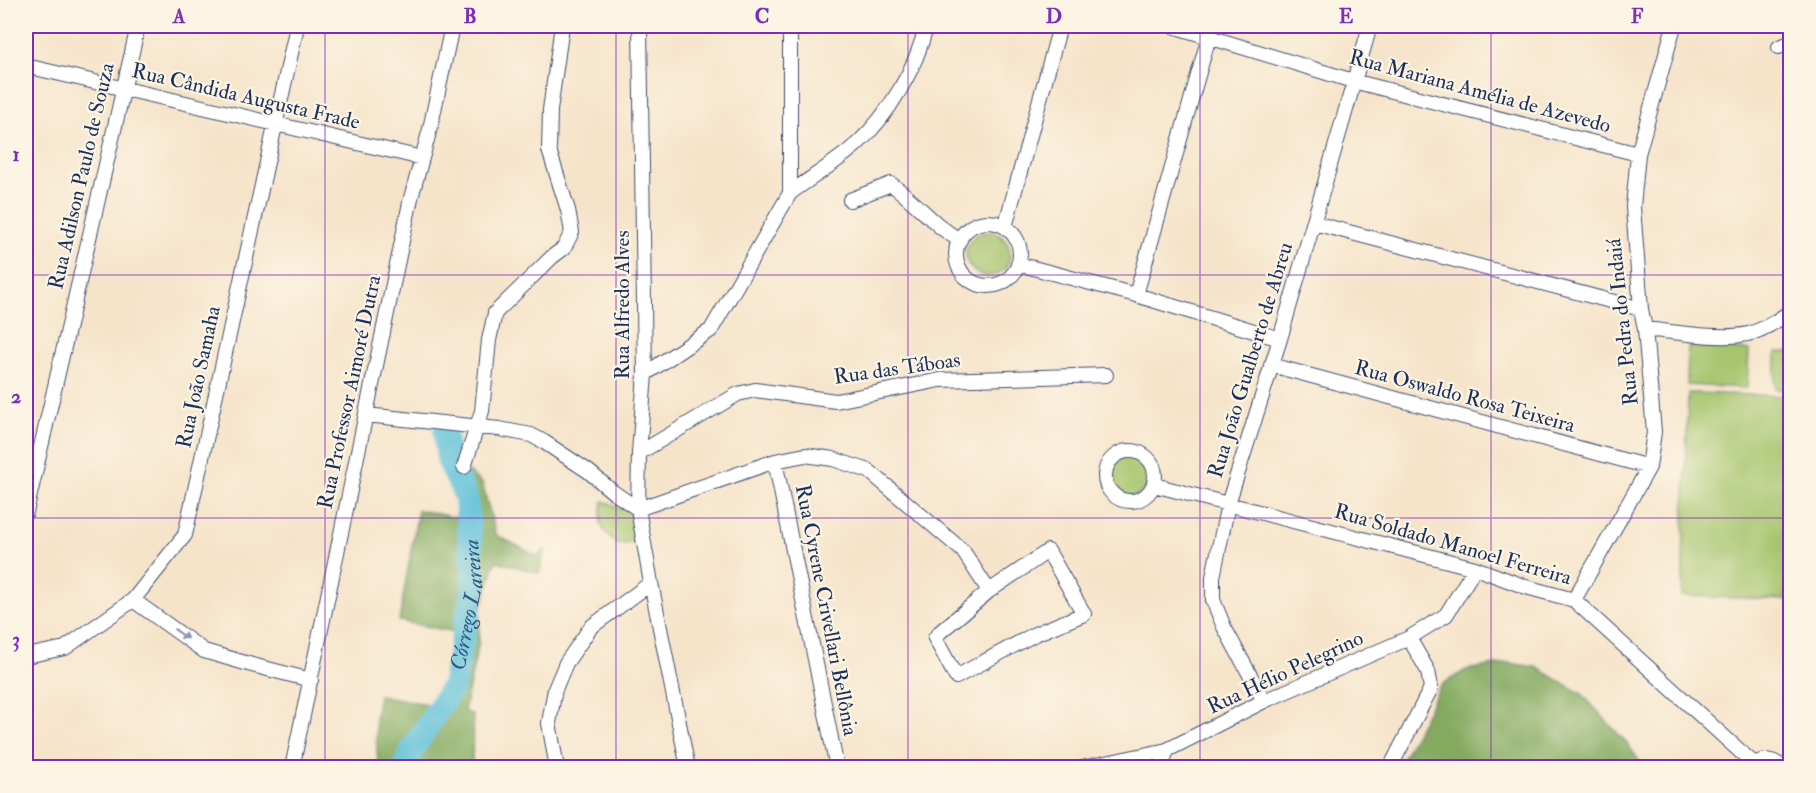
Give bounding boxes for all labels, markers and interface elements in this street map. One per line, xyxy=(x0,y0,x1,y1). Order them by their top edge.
text: A xyxy=(172,4,186,29)
text: B xyxy=(463,4,477,29)
text: C xyxy=(755,4,769,29)
text: D xyxy=(1046,4,1062,29)
text: E xyxy=(1339,4,1354,29)
text: F xyxy=(1631,4,1644,29)
street label: Rua Mariana Amélia de Azevedo xyxy=(1346,44,1614,139)
street label: Rua Cândida Augusta Frade xyxy=(129,57,363,136)
street label: Rua Adilson Paulo de Souza xyxy=(42,60,121,292)
text: 1 xyxy=(12,142,20,167)
street label: Rua Alfredo Alves xyxy=(609,230,636,380)
street label: Rua Pedra do Indaiá xyxy=(1600,237,1645,407)
street label: Rua João Gualberto de Abreu xyxy=(1202,239,1299,481)
street label: Rua Professor Aimoré Dutra xyxy=(312,272,388,511)
street label: Rua João Samaha xyxy=(170,303,227,451)
street label: Rua das Táboas xyxy=(832,346,962,391)
street label: Rua Oswaldo Rosa Teixeira xyxy=(1352,354,1578,439)
text: 2 xyxy=(11,384,21,409)
street label: Rua Cyrene Crivellari Bellônia xyxy=(789,482,864,738)
street label: Rua Soldado Manoel Ferreira xyxy=(1331,498,1575,591)
water label: Córrego Lareira xyxy=(444,538,489,673)
street label: Rua Hélio Pelegrino xyxy=(1203,624,1368,720)
text: 3 xyxy=(12,627,20,652)
one-way arrow xyxy=(173,628,189,640)

